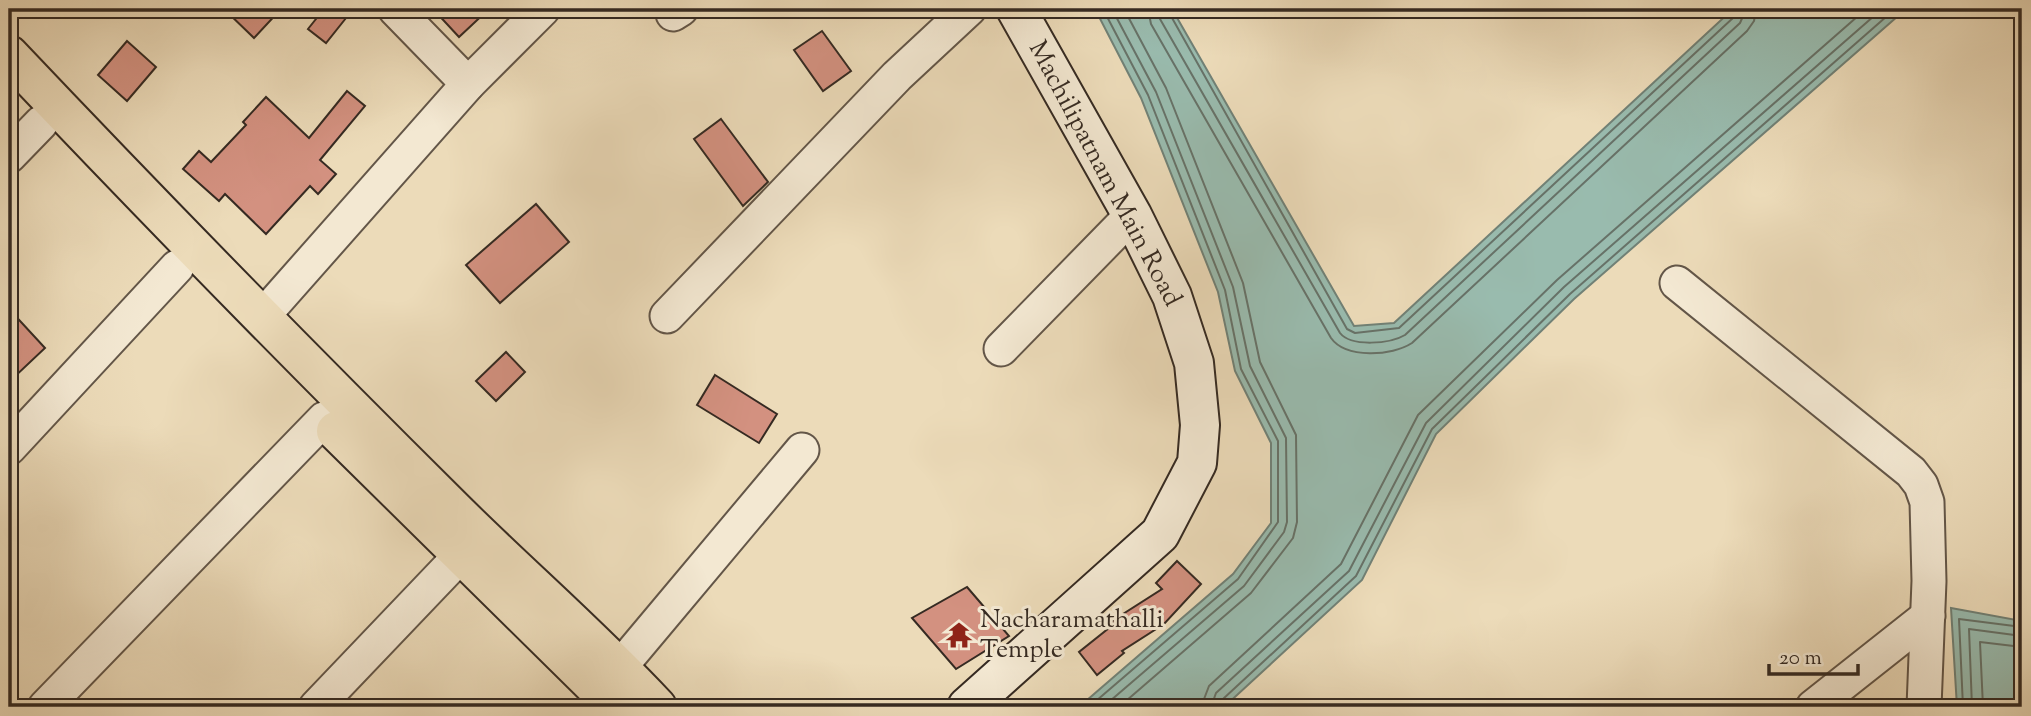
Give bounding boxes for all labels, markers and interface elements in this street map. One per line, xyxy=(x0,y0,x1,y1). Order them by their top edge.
street label: Machilipatnam Main Road xyxy=(1018,34,1190,314)
place label: Nacharamathalli Temple xyxy=(980,602,1164,669)
temple icon: Nacharamathalli Temple xyxy=(944,620,974,650)
scale bar xyxy=(1769,632,1858,676)
text: 20 m xyxy=(1779,644,1822,674)

